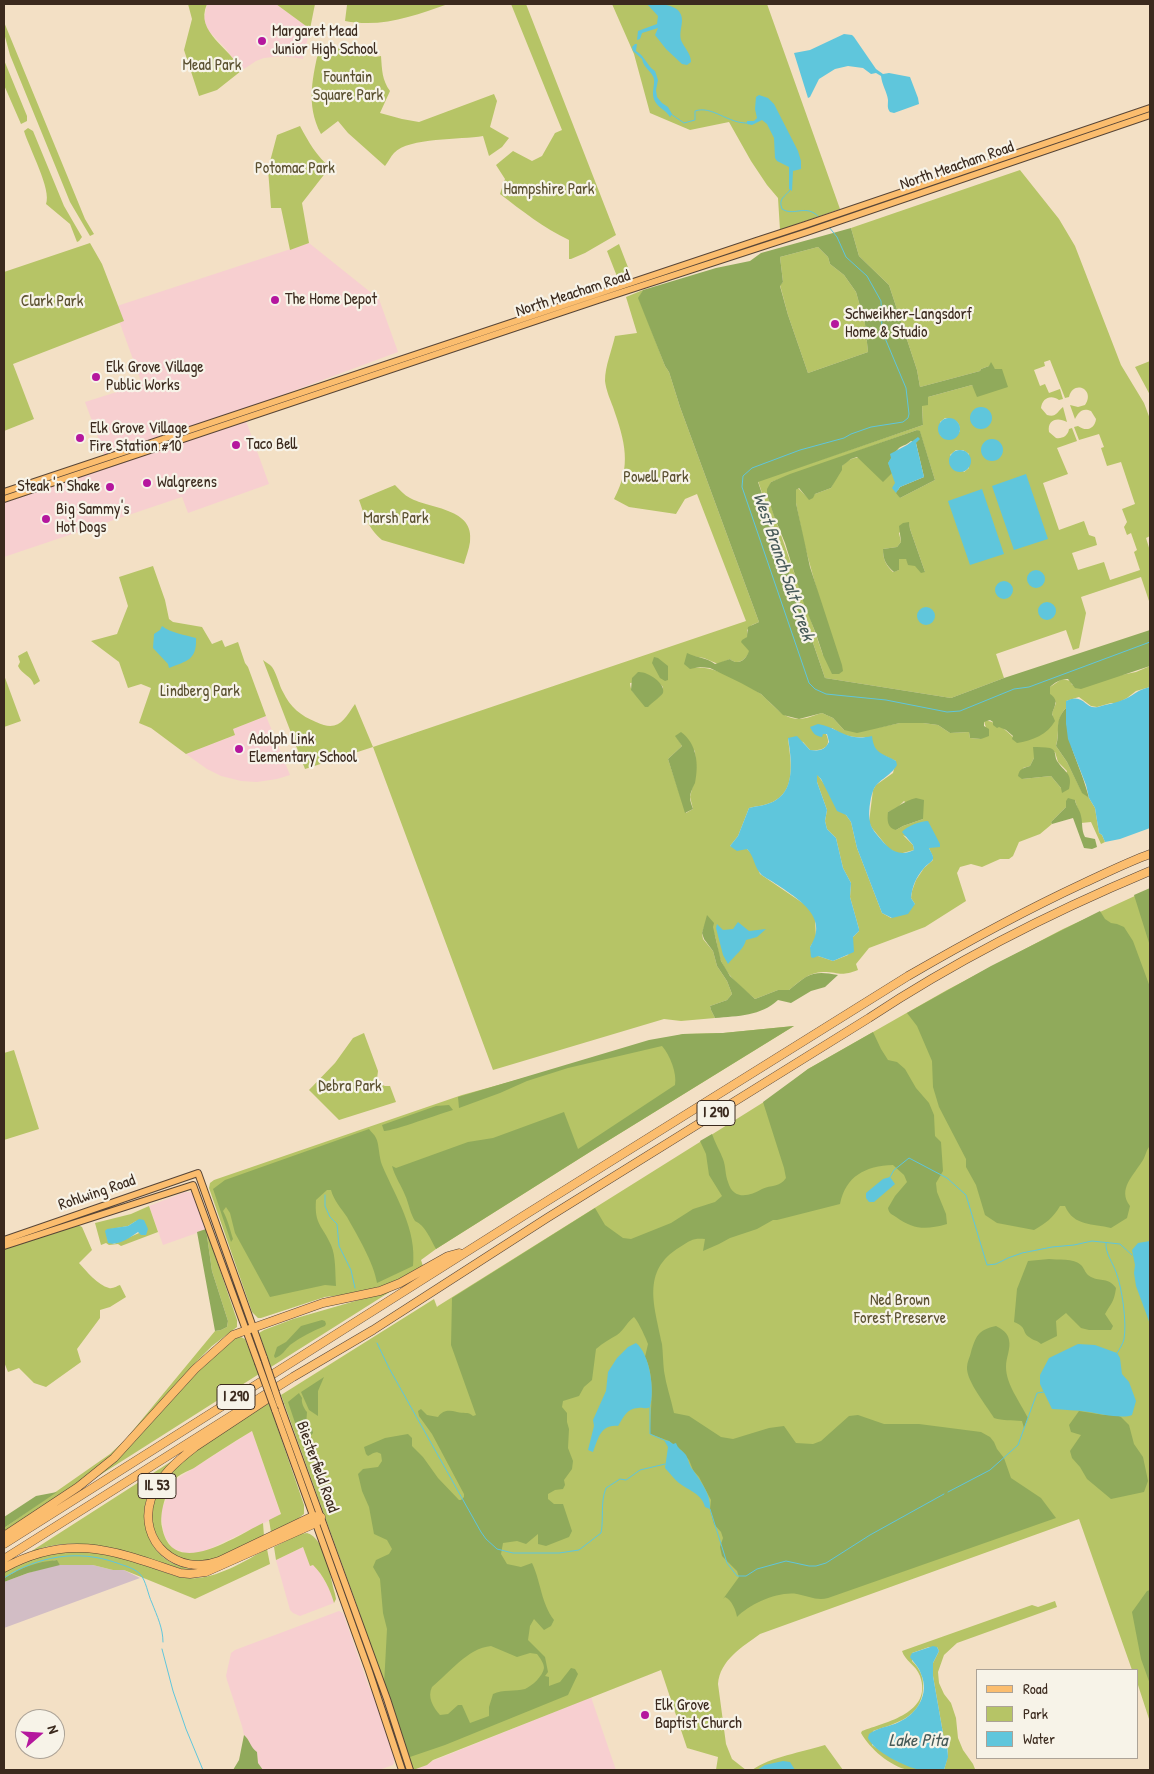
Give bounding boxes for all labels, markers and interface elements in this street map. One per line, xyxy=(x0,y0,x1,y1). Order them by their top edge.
place label: Margaret Mead Junior High School xyxy=(272,22,377,60)
marker: Margaret Mead Junior High School xyxy=(256,35,268,47)
park label: Mead Park xyxy=(183,56,241,76)
park label: Fountain Square Park xyxy=(313,68,383,106)
street label: North Meacham Road xyxy=(898,138,1016,194)
park label: Potomac Park xyxy=(255,159,335,179)
park label: Hampshire Park xyxy=(504,180,594,200)
street label: North Meacham Road xyxy=(513,266,633,322)
place label: The Home Depot xyxy=(285,290,377,310)
park label: Clark Park xyxy=(21,292,83,312)
marker: The Home Depot xyxy=(269,294,281,306)
place label: Schweikher-Langsdorf Home & Studio xyxy=(845,305,972,343)
marker: Schweikher-Langsdorf Home & Studio xyxy=(829,318,841,330)
place label: Elk Grove Village Public Works xyxy=(106,358,204,396)
marker: Elk Grove Village Public Works xyxy=(90,371,102,383)
place label: Elk Grove Village Fire Station #10 xyxy=(90,419,188,457)
marker: Elk Grove Village Fire Station #10 xyxy=(74,432,86,444)
place label: Taco Bell xyxy=(246,435,297,455)
marker: Taco Bell xyxy=(230,439,242,451)
park label: Powell Park xyxy=(623,468,689,488)
place label: Walgreens xyxy=(157,473,217,493)
place label: Steak 'n Shake xyxy=(17,477,100,497)
marker: Walgreens xyxy=(141,477,153,489)
marker: Steak 'n Shake xyxy=(104,481,116,493)
water label: West Branch Salt Creek xyxy=(748,490,818,644)
place label: Big Sammy's Hot Dogs xyxy=(56,500,129,538)
park label: Marsh Park xyxy=(363,509,429,529)
marker: Big Sammy's Hot Dogs xyxy=(40,513,52,525)
park label: Lindberg Park xyxy=(160,682,240,702)
place label: Adolph Link Elementary School xyxy=(249,730,357,768)
marker: Adolph Link Elementary School xyxy=(233,743,245,755)
park label: Debra Park xyxy=(318,1077,382,1097)
road number: I 290 xyxy=(697,1100,735,1126)
street label: Rohlwing Road xyxy=(56,1171,138,1215)
park label: Ned Brown Forest Preserve xyxy=(854,1291,946,1329)
road number: I 290 xyxy=(217,1384,255,1410)
street label: Biesterfield Road xyxy=(292,1419,342,1515)
road number: IL 53 xyxy=(138,1474,176,1498)
legend xyxy=(976,1669,1139,1759)
text: Road xyxy=(1023,1678,1048,1699)
place label: Elk Grove Baptist Church xyxy=(655,1696,742,1734)
text: Park xyxy=(1023,1703,1048,1724)
north arrow xyxy=(15,1709,65,1759)
marker: Elk Grove Baptist Church xyxy=(639,1709,651,1721)
text: N xyxy=(44,1723,64,1736)
text: Water xyxy=(1023,1728,1055,1749)
water label: Lake Pita xyxy=(889,1730,947,1752)

